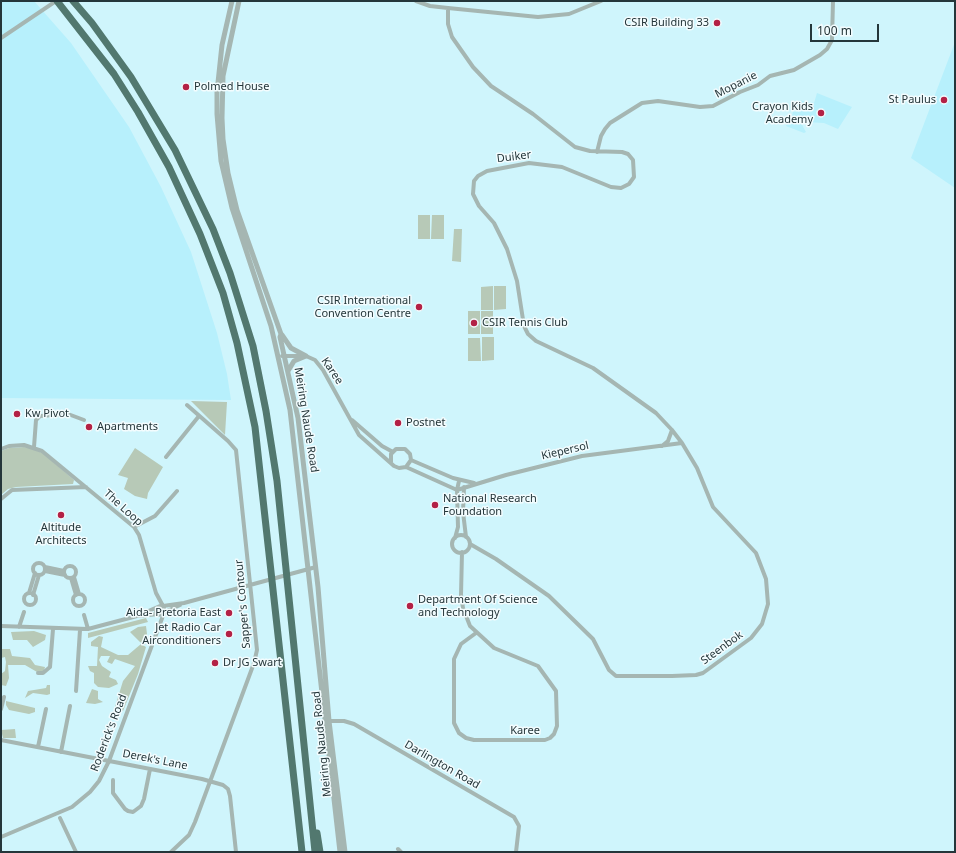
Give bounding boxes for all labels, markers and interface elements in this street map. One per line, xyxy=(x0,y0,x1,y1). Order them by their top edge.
place label: CSIR Building 33 xyxy=(624,16,709,30)
scale bar xyxy=(812,16,881,42)
marker: CSIR Building 33 xyxy=(712,18,722,28)
text: 100 m xyxy=(817,22,852,39)
street label: Mopanie xyxy=(713,69,759,101)
place label: Polmed House xyxy=(194,80,269,94)
marker: Polmed House xyxy=(181,82,191,92)
place label: St Paulus xyxy=(889,93,936,107)
marker: St Paulus xyxy=(939,95,949,105)
place label: Crayon Kids Academy xyxy=(752,100,813,126)
marker: Crayon Kids Academy xyxy=(816,108,826,118)
street label: Duiker xyxy=(496,148,532,166)
place label: CSIR International Convention Centre xyxy=(314,294,411,320)
marker: CSIR International Convention Centre xyxy=(414,302,424,312)
place label: CSIR Tennis Club xyxy=(482,316,568,330)
marker: CSIR Tennis Club xyxy=(469,318,479,328)
street label: Karee xyxy=(318,355,346,387)
street label: Meiring Naude Road xyxy=(291,366,321,474)
place label: Kw Pivot xyxy=(25,407,69,421)
marker: Kw Pivot xyxy=(12,409,22,419)
place label: Postnet xyxy=(406,416,446,430)
marker: Postnet xyxy=(393,418,403,428)
place label: Apartments xyxy=(97,420,158,434)
marker: Apartments xyxy=(84,422,94,432)
street label: Kiepersol xyxy=(540,439,590,463)
street label: The Loop xyxy=(101,487,145,529)
place label: National Research Foundation xyxy=(443,492,537,518)
marker: National Research Foundation xyxy=(430,500,440,510)
marker: Altitude Architects xyxy=(56,510,66,520)
place label: Altitude Architects xyxy=(36,521,86,547)
street label: Sapper's Contour xyxy=(233,559,253,649)
place label: Department Of Science and Technology xyxy=(418,593,538,619)
marker: Department Of Science and Technology xyxy=(405,601,415,611)
place label: Aida- Pretoria East xyxy=(126,606,221,620)
marker: Aida- Pretoria East xyxy=(224,608,234,618)
place label: Jet Radio Car Airconditioners xyxy=(142,621,221,647)
street label: Steenbok xyxy=(698,628,746,668)
marker: Jet Radio Car Airconditioners xyxy=(224,629,234,639)
place label: Dr JG Swart xyxy=(223,656,282,670)
marker: Dr JG Swart xyxy=(210,658,220,668)
street label: Meiring Naude Road xyxy=(310,690,334,798)
street label: Roderick's Road xyxy=(88,692,130,774)
street label: Karee xyxy=(510,724,540,738)
street label: Darlington Road xyxy=(402,738,482,792)
street label: Derek's Lane xyxy=(121,747,189,773)

